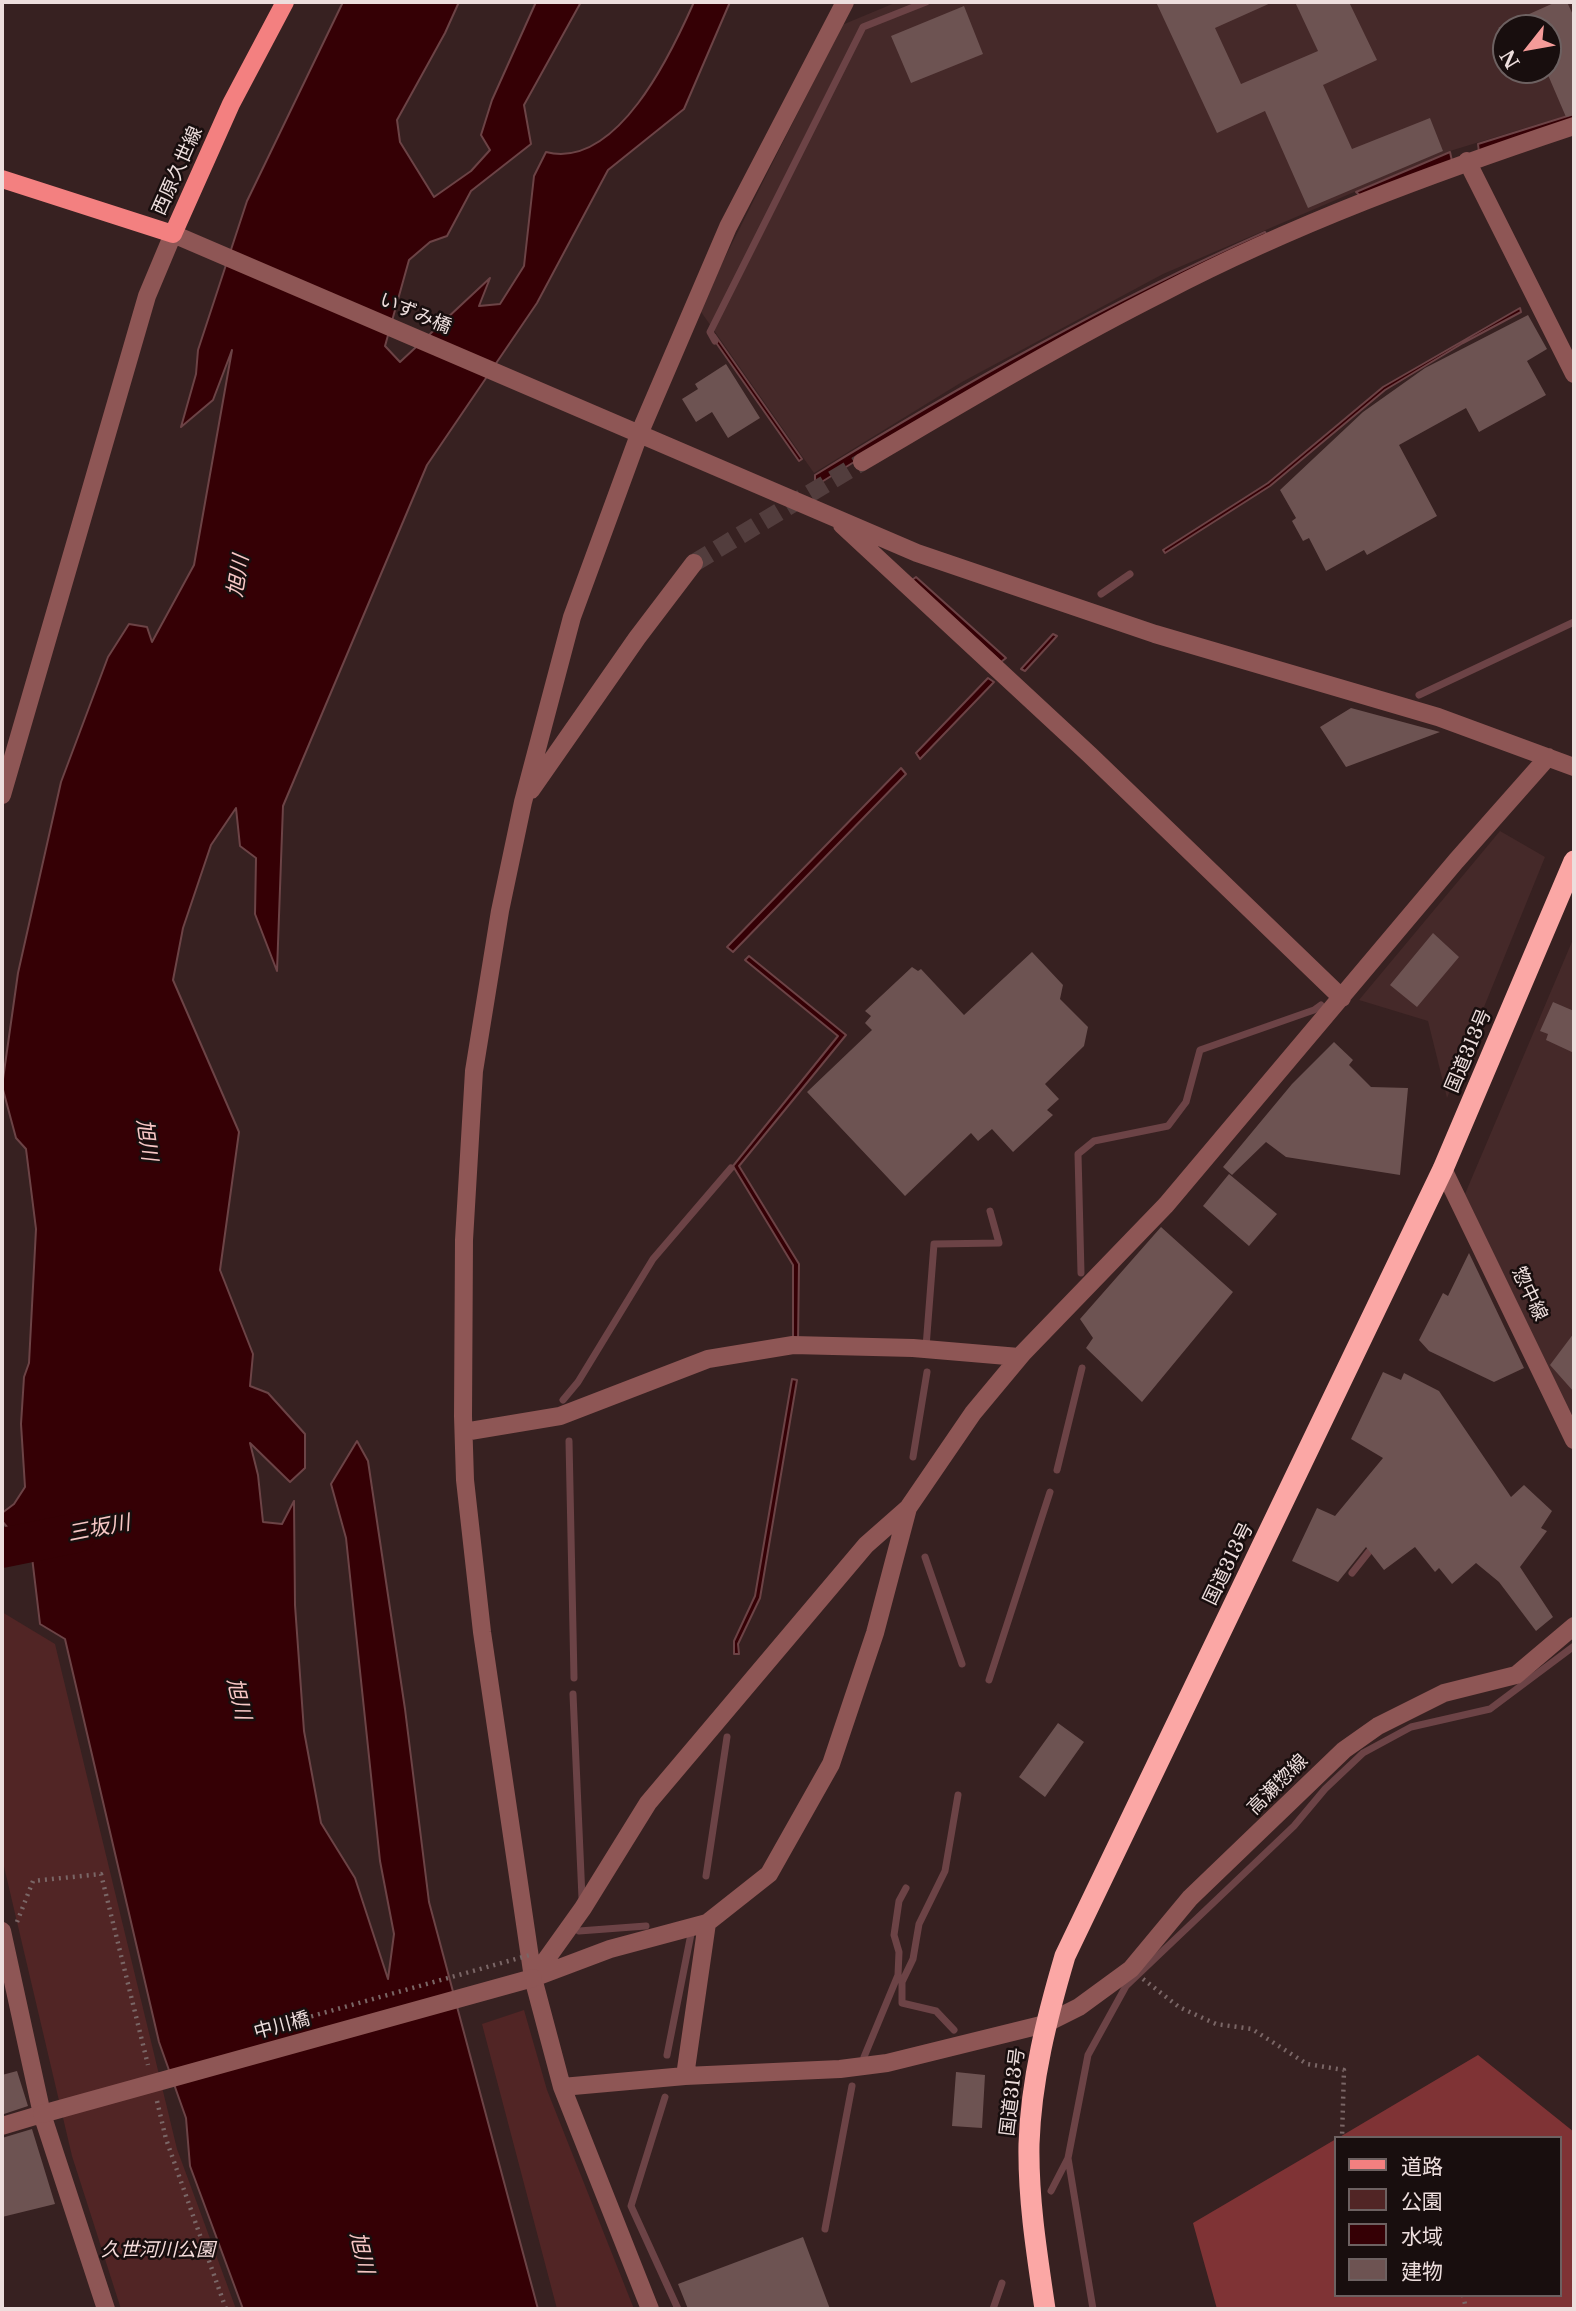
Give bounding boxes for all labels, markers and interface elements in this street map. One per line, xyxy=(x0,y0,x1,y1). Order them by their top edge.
north arrow xyxy=(1492,14,1562,84)
text: N xyxy=(1496,45,1525,73)
street label: 西原久世線 xyxy=(148,123,208,219)
street label: いずみ橋 xyxy=(376,289,454,339)
water label: 旭川 xyxy=(223,553,255,599)
street label: 国道313号 xyxy=(1441,1006,1497,1096)
water label: 旭川 xyxy=(131,1117,161,1163)
street label: 惣中線 xyxy=(1506,1263,1552,1325)
water label: 三坂川 xyxy=(66,1511,132,1547)
street label: 国道313号 xyxy=(1199,1519,1259,1609)
water label: 旭川 xyxy=(221,1676,255,1722)
street label: 高瀬惣線 xyxy=(1243,1750,1313,1820)
street label: 中川橋 xyxy=(252,2008,312,2044)
street label: 国道313号 xyxy=(996,2047,1030,2137)
legend xyxy=(1334,2136,1562,2297)
text: 道路 xyxy=(1401,2154,1443,2180)
text: 公園 xyxy=(1401,2189,1443,2215)
text: 水域 xyxy=(1401,2224,1443,2250)
water label: 旭川 xyxy=(344,2230,378,2276)
park label: 久世河川公園 xyxy=(101,2240,215,2262)
text: 建物 xyxy=(1401,2259,1443,2285)

